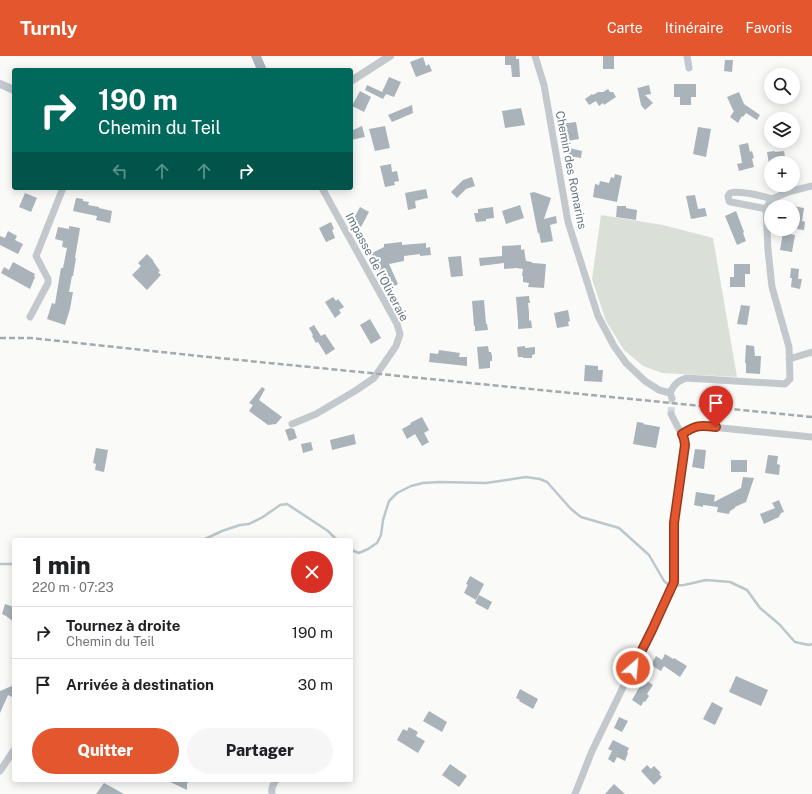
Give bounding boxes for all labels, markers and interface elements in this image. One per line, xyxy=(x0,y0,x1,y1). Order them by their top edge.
text: Turnly xyxy=(20,17,77,39)
text: Carte xyxy=(607,20,643,36)
text: Itinéraire xyxy=(665,20,723,36)
text: Favoris xyxy=(745,20,792,36)
map controls xyxy=(764,68,800,236)
button: search xyxy=(764,68,800,104)
text: 190 m xyxy=(98,83,178,116)
icon: right xyxy=(32,84,84,136)
street label: Chemin des Romarins xyxy=(553,110,589,230)
button: layers xyxy=(764,112,800,148)
text: Chemin du Teil xyxy=(98,117,221,138)
button: + xyxy=(764,156,800,192)
icon: left xyxy=(109,160,131,182)
icon: ahead xyxy=(151,160,173,182)
icon: ahead xyxy=(193,160,215,182)
icon: right xyxy=(235,160,257,182)
button: − xyxy=(764,200,800,236)
street label: Impasse de l'Oliveraie xyxy=(342,210,412,324)
pin xyxy=(699,386,733,427)
icon: arrive xyxy=(705,392,727,414)
text: 1 min xyxy=(32,551,91,579)
button: close xyxy=(291,551,333,593)
text: 220 m · 07:23 xyxy=(32,580,114,595)
text: Tournez à droite xyxy=(66,617,180,634)
icon: right xyxy=(32,622,54,644)
text: 190 m xyxy=(292,624,333,641)
text: Chemin du Teil xyxy=(66,634,155,649)
position arrow xyxy=(612,647,654,689)
icon: arrive xyxy=(32,674,54,696)
text: Arrivée à destination xyxy=(66,676,214,693)
text: 30 m xyxy=(298,676,333,693)
button: Quitter xyxy=(32,728,179,774)
button: Partager xyxy=(187,728,333,774)

